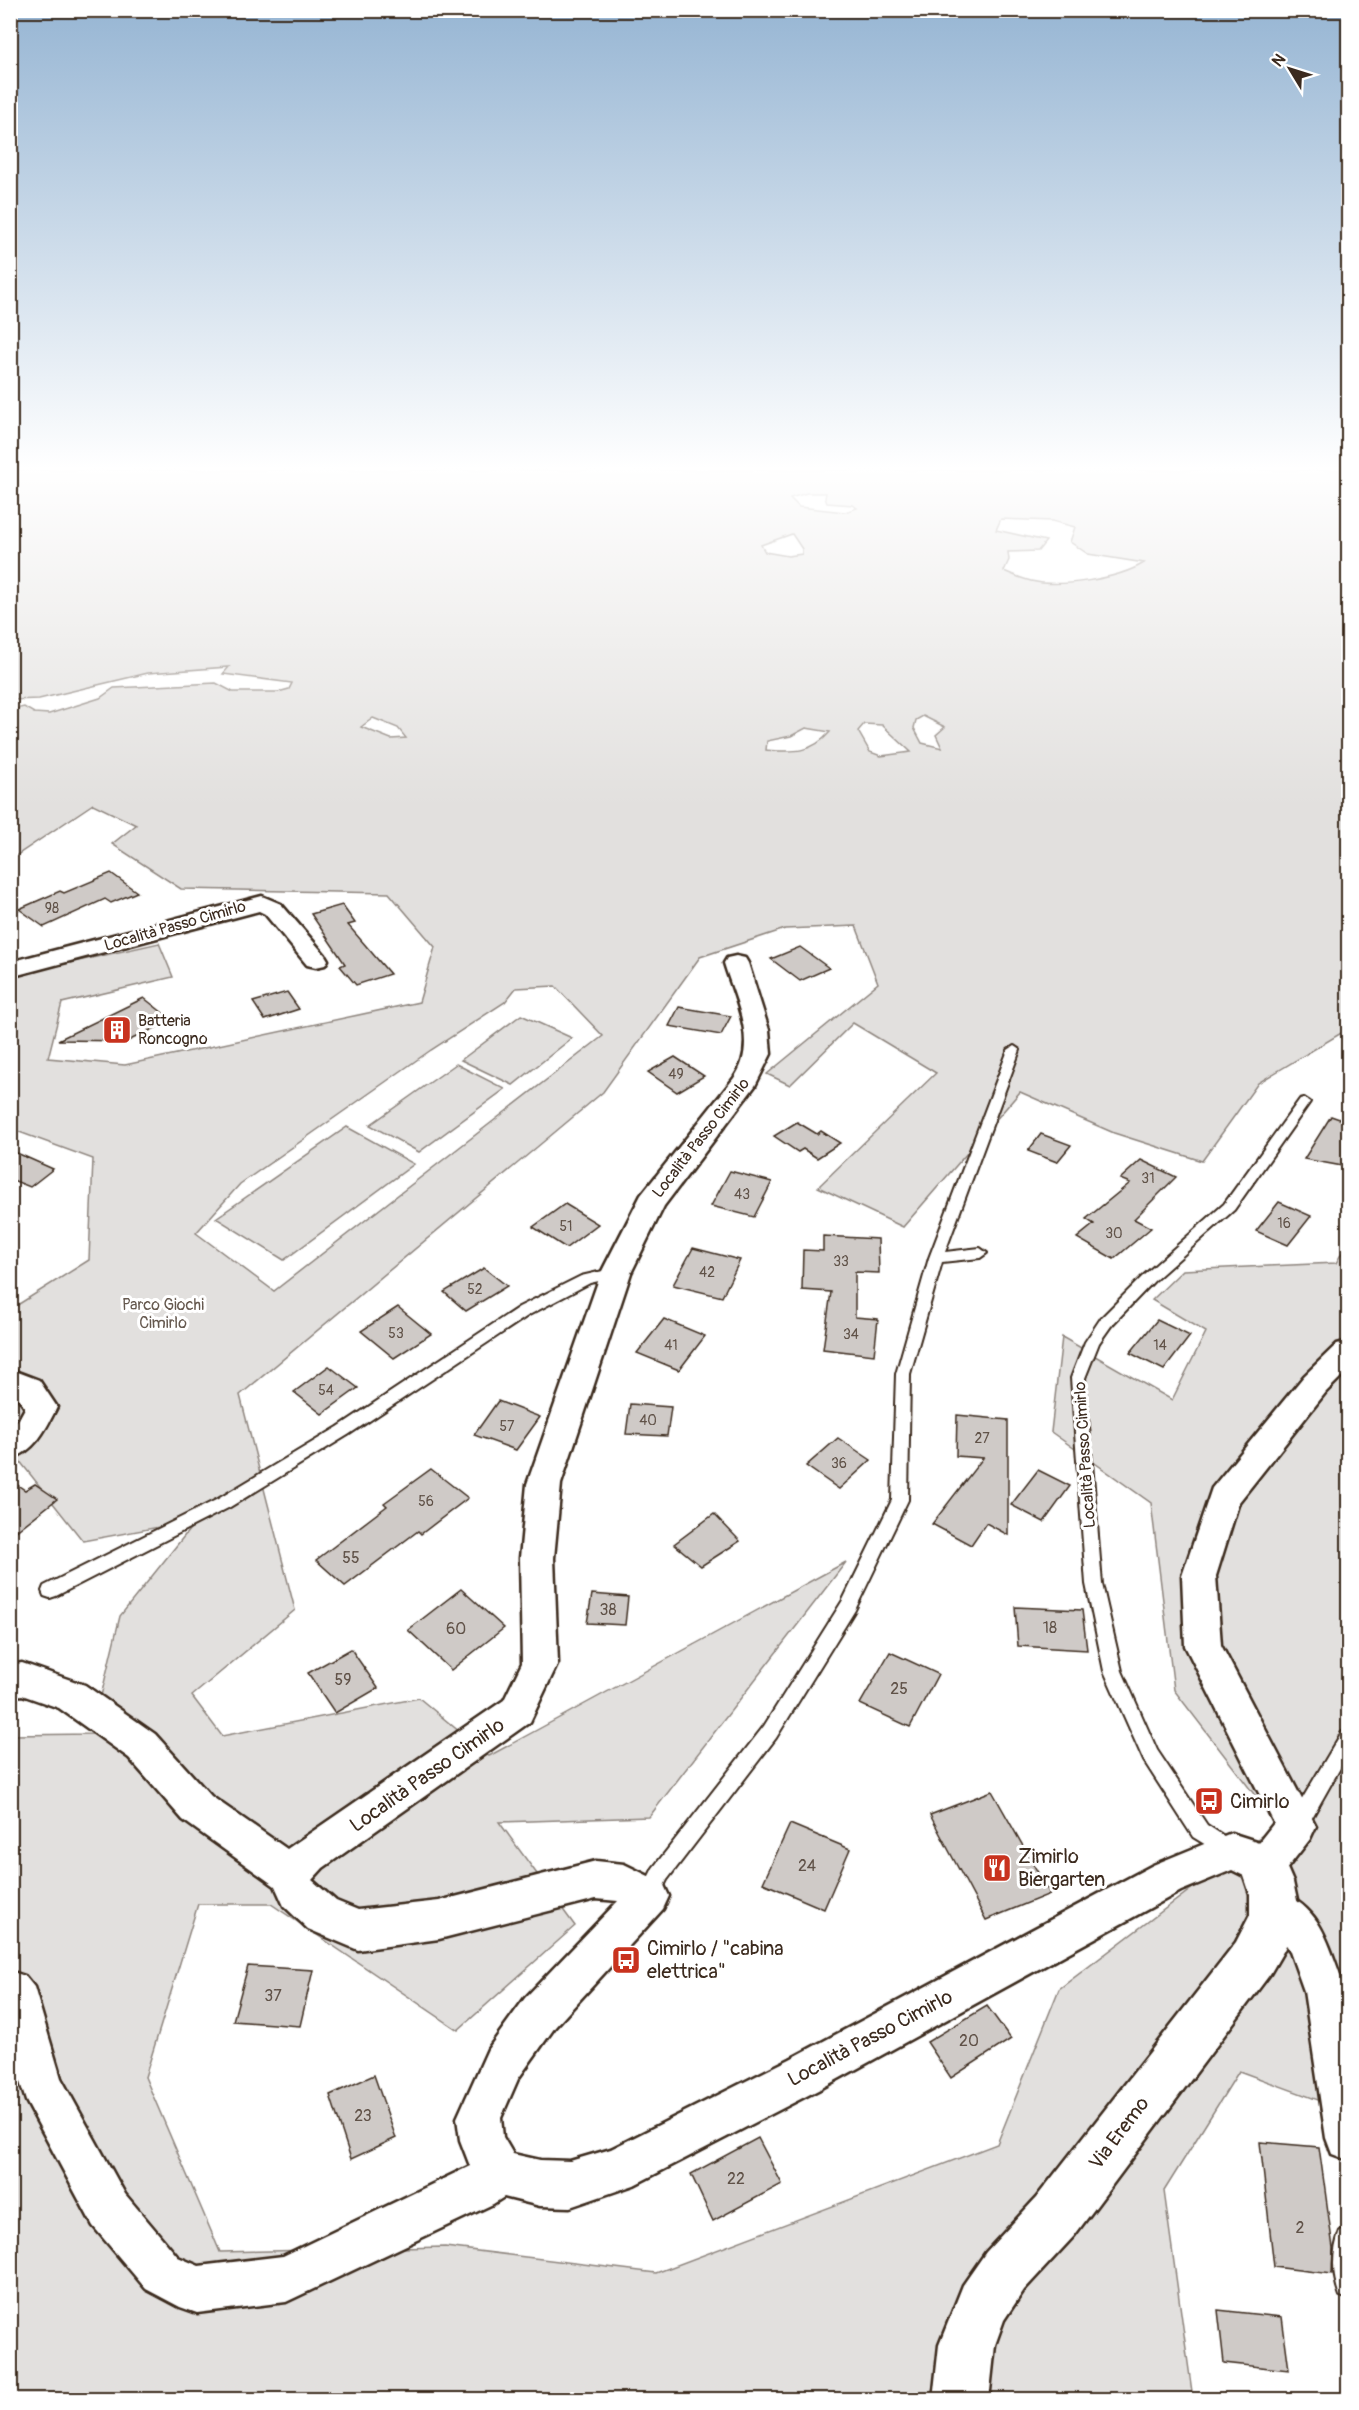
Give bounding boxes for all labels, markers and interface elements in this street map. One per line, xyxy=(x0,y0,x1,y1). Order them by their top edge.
north arrow xyxy=(1260,39,1320,99)
text: N xyxy=(1268,50,1290,71)
street label: Località Passo Cimirlo xyxy=(102,896,249,956)
house number: 98 xyxy=(45,900,59,917)
place label: Batteria Roncogno xyxy=(138,1011,208,1049)
building icon: Batteria Roncogno xyxy=(101,1014,133,1046)
house number: 49 xyxy=(668,1066,684,1083)
street label: Località Passo Cimirlo xyxy=(648,1074,754,1202)
house number: 31 xyxy=(1141,1170,1155,1187)
house number: 43 xyxy=(734,1186,750,1203)
house number: 16 xyxy=(1277,1215,1291,1232)
house number: 51 xyxy=(559,1218,573,1235)
house number: 30 xyxy=(1105,1225,1123,1242)
house number: 33 xyxy=(833,1253,849,1270)
house number: 42 xyxy=(699,1264,715,1281)
house number: 52 xyxy=(467,1281,483,1298)
park label: Parco Giochi Cimirlo xyxy=(122,1295,204,1333)
house number: 53 xyxy=(388,1325,404,1342)
house number: 34 xyxy=(843,1326,859,1343)
house number: 41 xyxy=(664,1337,678,1354)
house number: 14 xyxy=(1153,1337,1167,1354)
street label: Località Passo Cimirlo xyxy=(1070,1381,1100,1529)
house number: 54 xyxy=(318,1382,334,1399)
house number: 40 xyxy=(639,1412,657,1429)
house number: 57 xyxy=(500,1418,515,1435)
house number: 27 xyxy=(974,1430,990,1447)
house number: 36 xyxy=(831,1455,847,1472)
house number: 56 xyxy=(418,1493,434,1510)
house number: 55 xyxy=(342,1548,360,1568)
house number: 38 xyxy=(600,1600,617,1620)
house number: 18 xyxy=(1043,1618,1057,1638)
house number: 60 xyxy=(446,1619,466,1639)
house number: 59 xyxy=(335,1670,351,1690)
house number: 25 xyxy=(890,1679,908,1699)
street label: Località Passo Cimirlo xyxy=(345,1712,509,1838)
bus stop icon: Cimirlo xyxy=(1193,1785,1225,1817)
place label: Cimirlo xyxy=(1230,1789,1290,1814)
place label: Zimirlo Biergarten xyxy=(1018,1844,1105,1892)
restaurant icon: Zimirlo Biergarten xyxy=(981,1852,1013,1884)
house number: 24 xyxy=(798,1856,816,1876)
place label: Cimirlo / "cabina elettrica" xyxy=(647,1936,784,1984)
bus stop icon: Cimirlo / "cabina elettrica" xyxy=(610,1944,642,1976)
street label: Località Passo Cimirlo xyxy=(783,1984,957,2092)
house number: 37 xyxy=(264,1986,282,2006)
house number: 20 xyxy=(959,2031,979,2051)
street label: Via Eremo xyxy=(1084,2092,1155,2174)
house number: 23 xyxy=(354,2106,372,2126)
house number: 22 xyxy=(727,2169,745,2189)
house number: 2 xyxy=(1296,2218,1305,2238)

